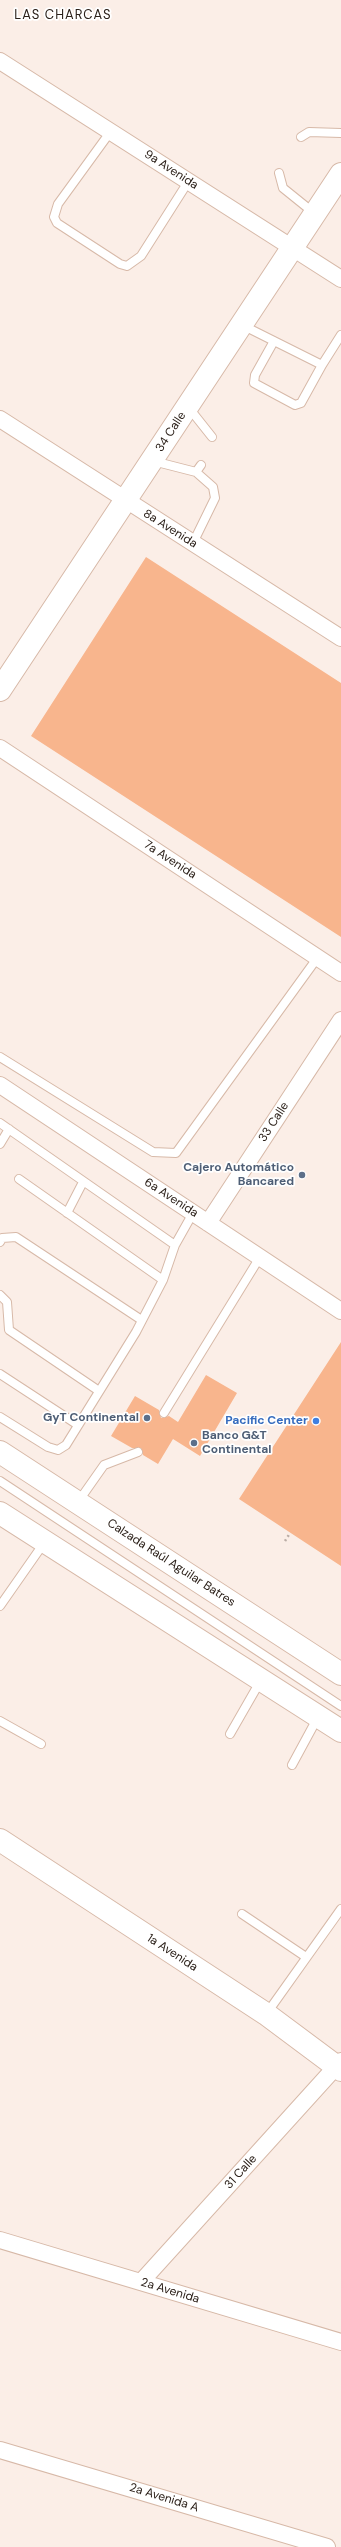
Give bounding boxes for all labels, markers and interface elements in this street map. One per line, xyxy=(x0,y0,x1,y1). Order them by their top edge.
district label: LAS CHARCAS xyxy=(14,8,112,24)
street label: 9a Avenida xyxy=(141,147,201,193)
street label: 34 Calle xyxy=(153,409,189,455)
street label: 8a Avenida xyxy=(140,507,200,551)
street label: 7a Avenida xyxy=(141,838,199,882)
street label: 33 Calle xyxy=(256,1099,292,1145)
place label: Cajero Automático Bancared xyxy=(183,1161,294,1189)
marker: Cajero Automático Bancared xyxy=(297,1170,307,1180)
street label: 6a Avenida xyxy=(141,1175,201,1221)
place label: GyT Continental xyxy=(43,1411,139,1425)
marker: GyT Continental xyxy=(142,1413,152,1423)
place label: Pacific Center xyxy=(225,1414,308,1428)
marker: Pacific Center xyxy=(311,1416,321,1426)
place label: Banco G&T Continental xyxy=(202,1429,272,1457)
marker: Banco G&T Continental xyxy=(189,1438,199,1448)
street label: Calzada Raúl Aguilar Batres xyxy=(104,1516,238,1610)
street label: 1a Avenida xyxy=(144,1931,200,1975)
street label: 31 Calle xyxy=(222,2152,260,2192)
street label: 2a Avenida xyxy=(139,2275,201,2307)
street label: 2a Avenida A xyxy=(128,2481,200,2515)

